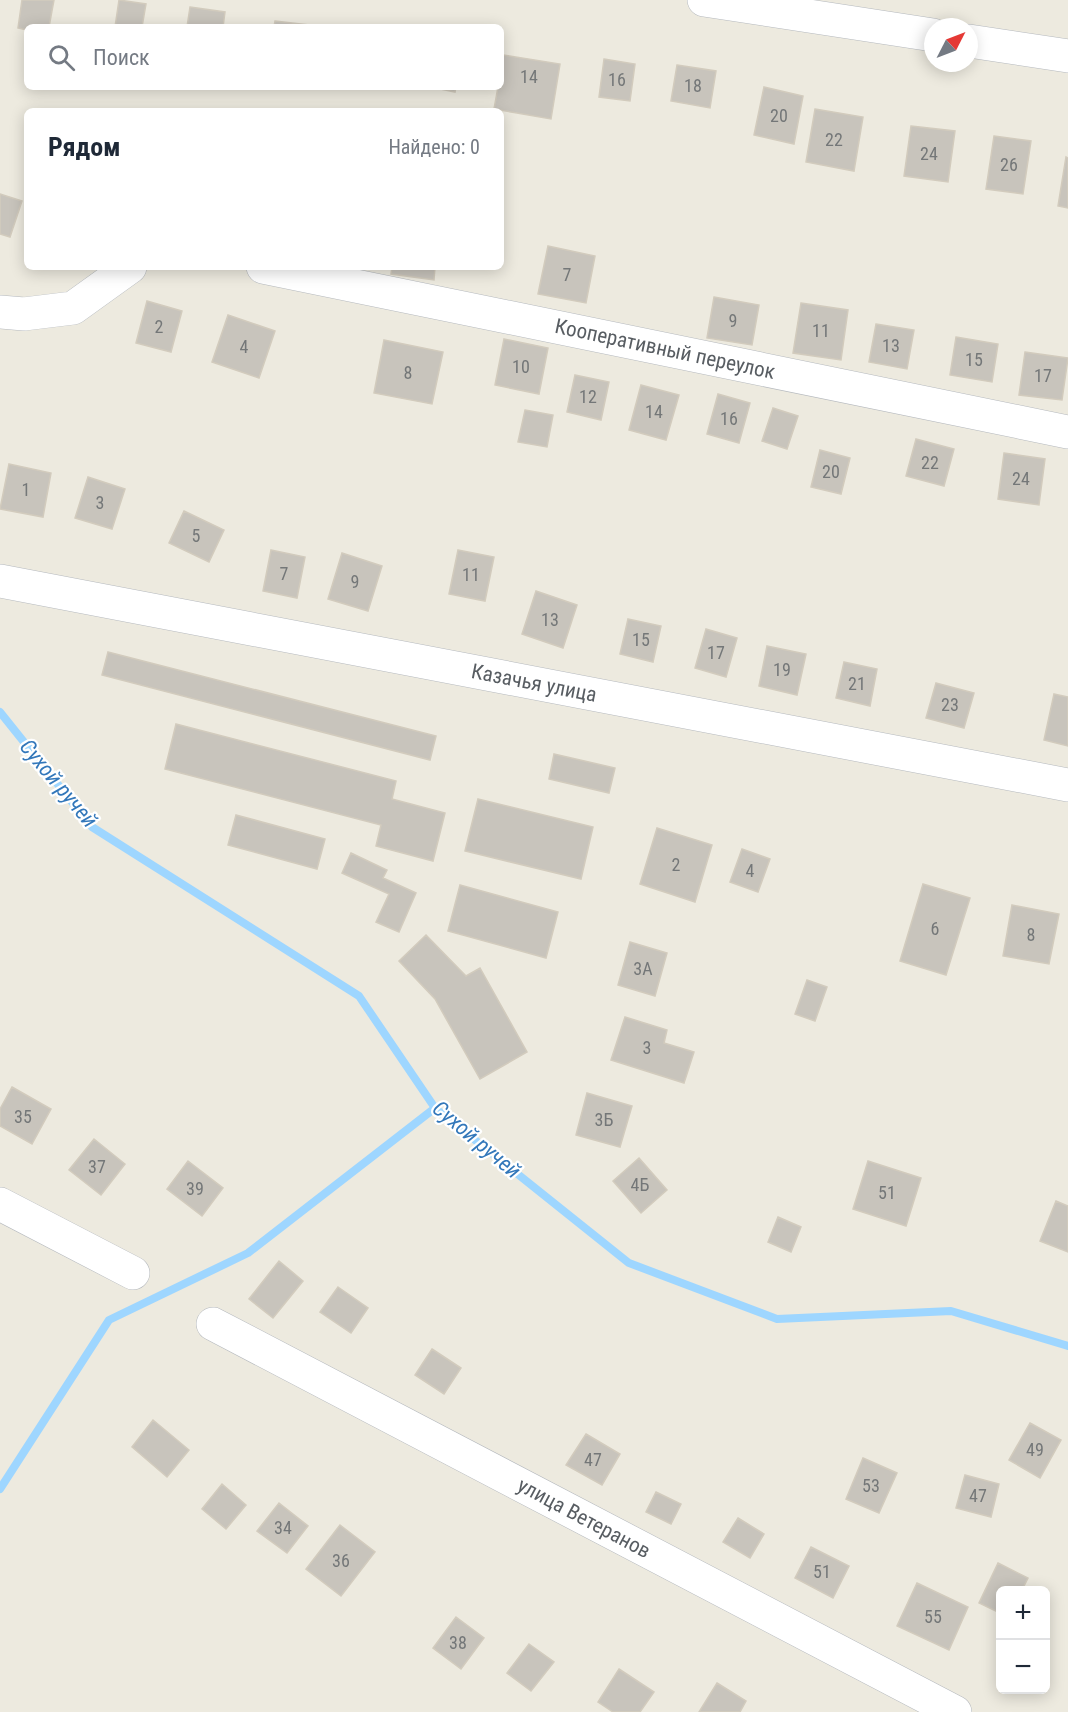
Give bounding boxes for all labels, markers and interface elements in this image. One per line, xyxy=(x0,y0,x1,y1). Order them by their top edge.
north arrow xyxy=(924,18,978,72)
search box xyxy=(24,24,504,90)
icon: search xyxy=(45,41,78,74)
text: Поиск xyxy=(93,45,150,70)
house number: 14 xyxy=(520,66,538,87)
house number: 16 xyxy=(608,69,626,90)
house number: 18 xyxy=(684,75,702,96)
house number: 20 xyxy=(770,105,788,126)
house number: 22 xyxy=(825,129,843,150)
text: Рядом xyxy=(48,132,120,162)
text: Найдено: 0 xyxy=(388,135,480,159)
house number: 24 xyxy=(920,143,938,164)
house number: 26 xyxy=(1000,154,1018,175)
house number: 7 xyxy=(563,264,572,285)
house number: 9 xyxy=(729,310,737,331)
street label: Кооперативный переулок xyxy=(553,314,777,384)
house number: 2 xyxy=(155,316,164,337)
house number: 11 xyxy=(812,320,830,341)
house number: 13 xyxy=(882,335,900,356)
house number: 4 xyxy=(240,336,249,357)
house number: 15 xyxy=(965,349,983,370)
house number: 10 xyxy=(512,356,530,377)
house number: 8 xyxy=(404,362,412,383)
house number: 17 xyxy=(1034,365,1052,386)
house number: 12 xyxy=(579,386,597,407)
house number: 14 xyxy=(645,401,663,422)
house number: 16 xyxy=(720,408,738,429)
house number: 22 xyxy=(921,452,939,473)
house number: 20 xyxy=(822,461,840,482)
house number: 24 xyxy=(1012,468,1030,489)
house number: 1 xyxy=(22,479,30,500)
house number: 3 xyxy=(96,492,104,513)
house number: 5 xyxy=(192,525,201,546)
house number: 7 xyxy=(280,563,289,584)
house number: 11 xyxy=(462,564,480,585)
house number: 9 xyxy=(351,571,359,592)
house number: 13 xyxy=(541,609,559,630)
house number: 15 xyxy=(632,629,650,650)
house number: 17 xyxy=(707,642,725,663)
street label: Казачья улица xyxy=(469,659,599,707)
house number: 19 xyxy=(773,659,791,680)
house number: 21 xyxy=(848,673,866,694)
house number: 23 xyxy=(941,694,959,715)
water label: Сухой ручей xyxy=(15,734,103,832)
house number: 2 xyxy=(672,854,681,875)
house number: 4 xyxy=(746,860,755,881)
house number: 6 xyxy=(931,918,939,939)
house number: 8 xyxy=(1027,924,1035,945)
house number: 3А xyxy=(633,958,653,979)
house number: 3 xyxy=(643,1037,651,1058)
water label: Сухой ручей xyxy=(428,1095,526,1183)
house number: 35 xyxy=(14,1106,32,1127)
house number: 3Б xyxy=(595,1109,613,1130)
house number: 37 xyxy=(88,1156,106,1177)
house number: 4Б xyxy=(631,1174,649,1195)
house number: 39 xyxy=(186,1178,204,1199)
house number: 51 xyxy=(878,1182,896,1203)
house number: 49 xyxy=(1026,1439,1044,1460)
house number: 47 xyxy=(584,1449,602,1470)
street label: улица Ветеранов xyxy=(513,1473,655,1563)
house number: 53 xyxy=(862,1475,880,1496)
house number: 47 xyxy=(969,1485,987,1506)
house number: 34 xyxy=(274,1517,292,1538)
house number: 36 xyxy=(332,1550,350,1571)
house number: 51 xyxy=(813,1561,831,1582)
map controls xyxy=(996,1586,1050,1694)
button: + xyxy=(996,1586,1050,1640)
house number: 55 xyxy=(924,1606,942,1627)
house number: 38 xyxy=(449,1632,467,1653)
button: − xyxy=(996,1640,1050,1694)

